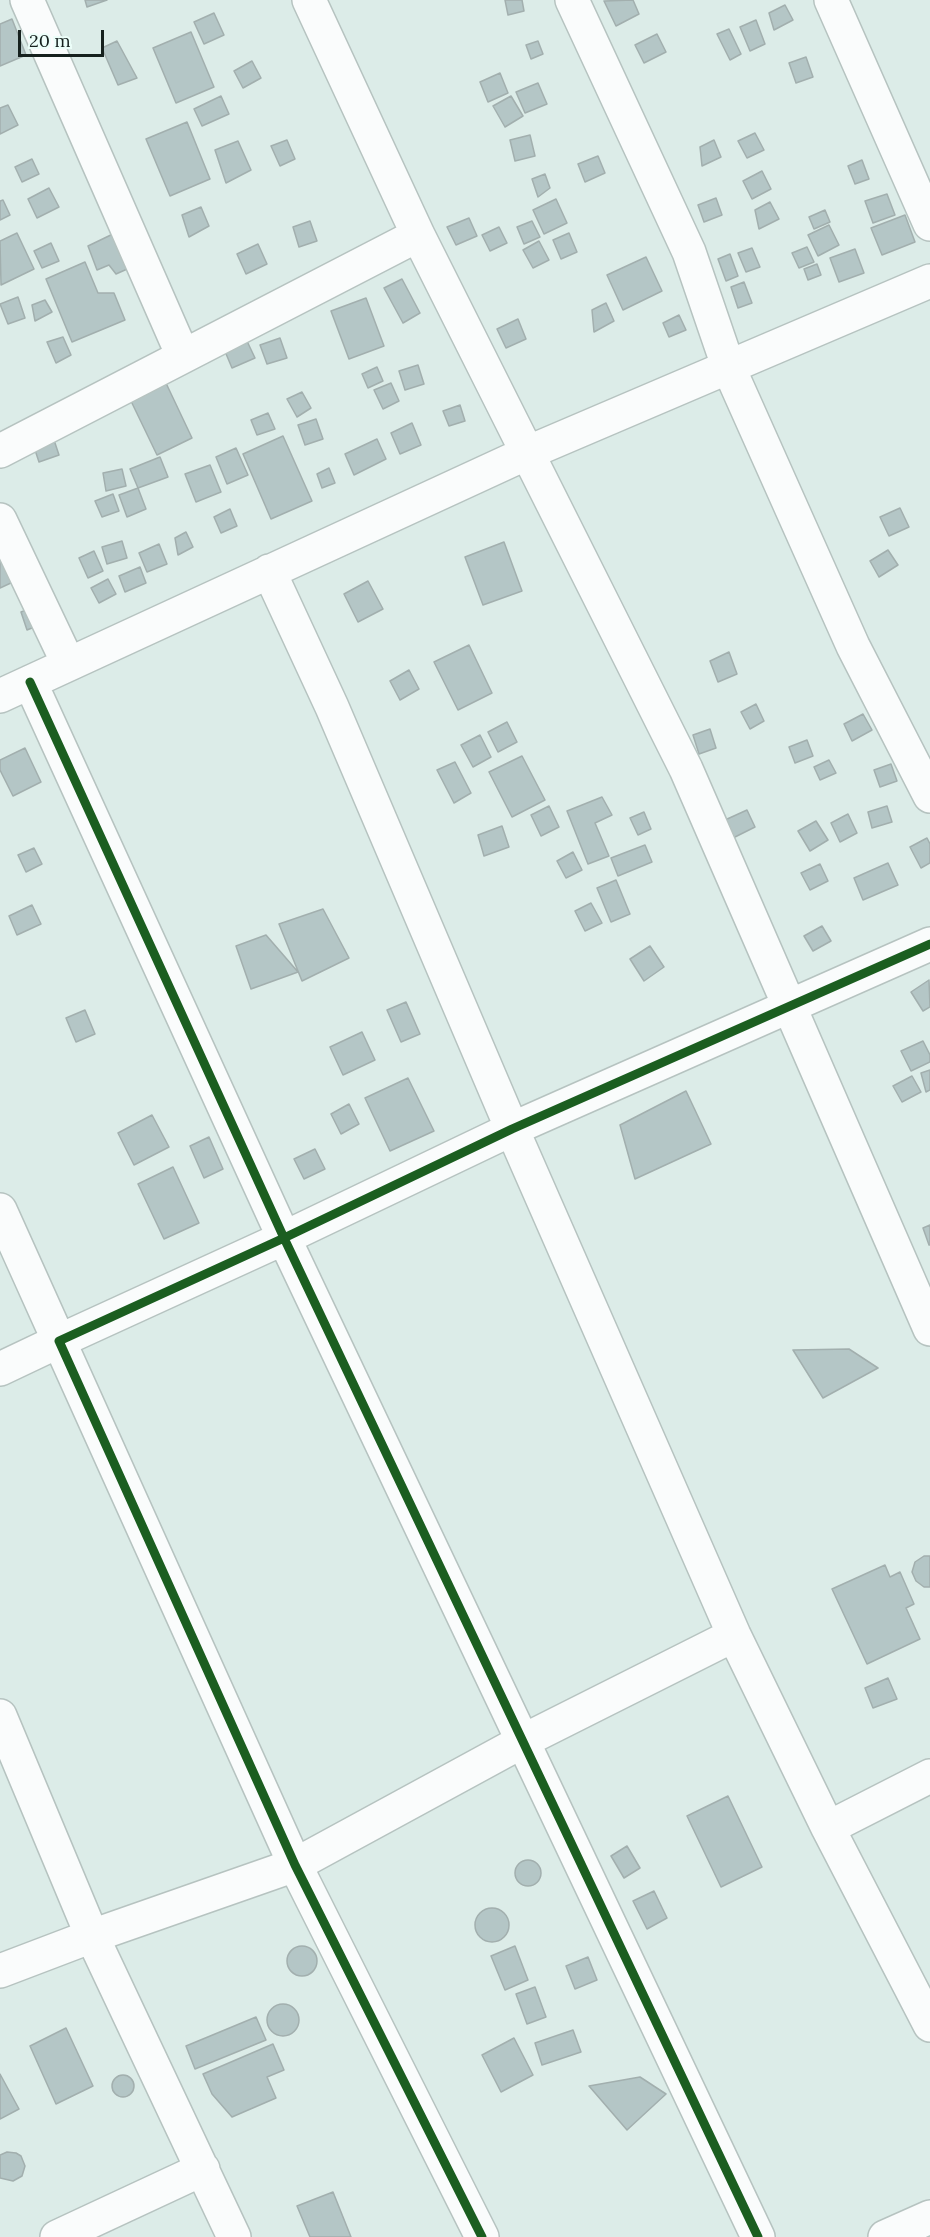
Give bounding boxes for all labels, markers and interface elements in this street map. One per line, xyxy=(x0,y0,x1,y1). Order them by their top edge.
scale bar xyxy=(21,18,106,56)
text: 20 m xyxy=(29,29,71,52)

